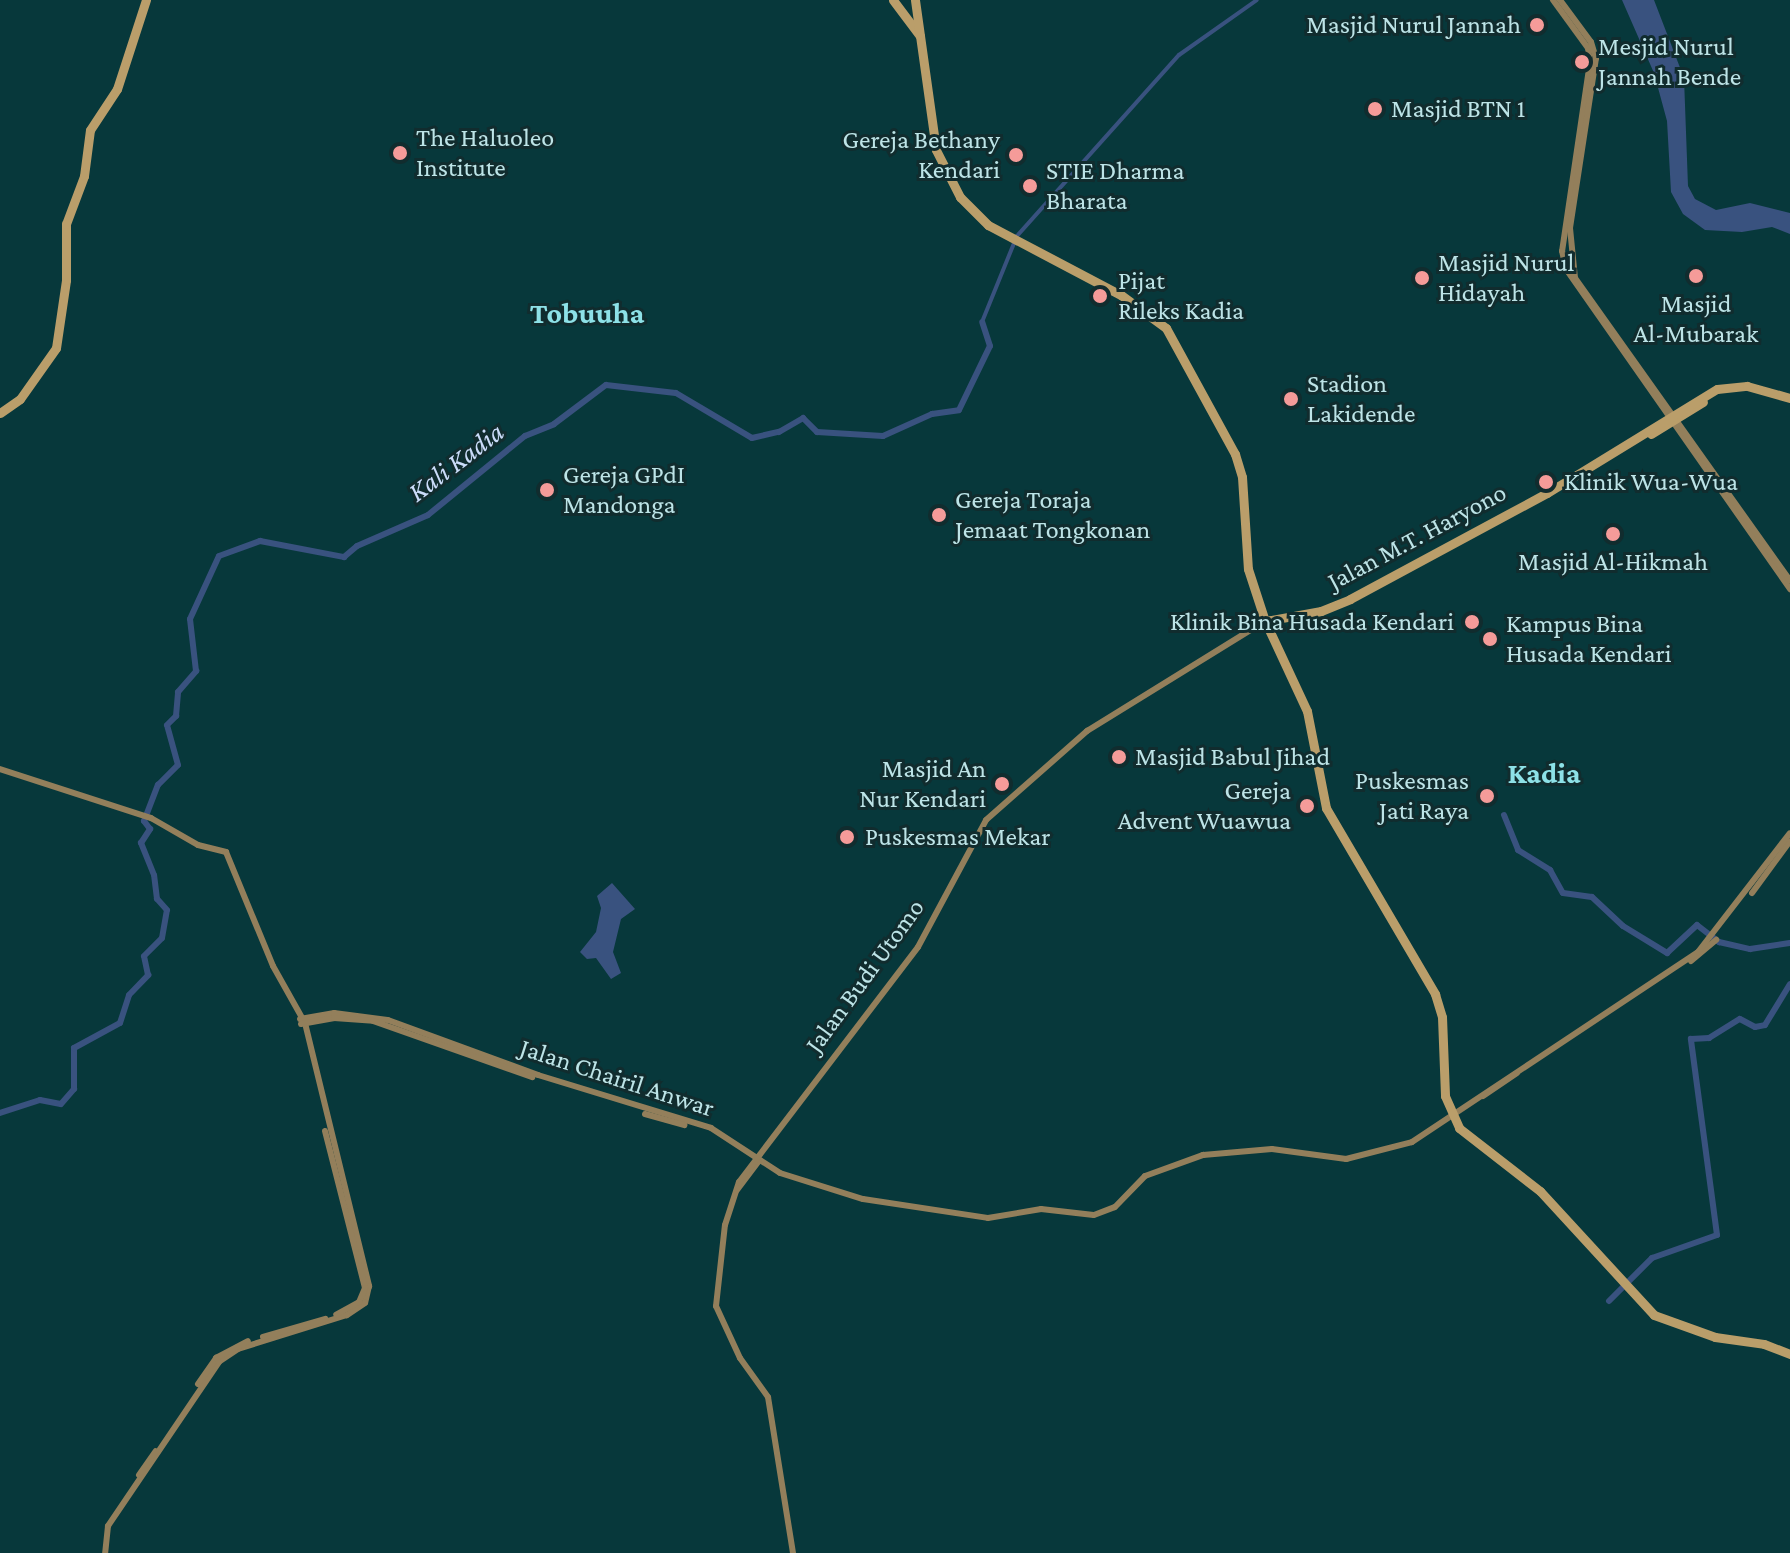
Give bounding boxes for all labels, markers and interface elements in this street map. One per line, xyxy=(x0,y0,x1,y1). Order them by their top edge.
place label: Masjid Nurul Jannah xyxy=(1306,9,1521,41)
marker: Masjid Nurul Jannah xyxy=(1528,16,1546,34)
place label: Mesjid Nurul Jannah Bende xyxy=(1598,31,1741,92)
marker: Mesjid Nurul Jannah Bende xyxy=(1573,53,1591,71)
place label: Masjid BTN 1 xyxy=(1391,93,1525,125)
marker: Masjid BTN 1 xyxy=(1366,100,1384,118)
place label: The Haluoleo Institute xyxy=(416,122,554,184)
place label: Gereja Bethany Kendari xyxy=(843,124,1000,186)
marker: The Haluoleo Institute xyxy=(391,144,409,162)
marker: Gereja Bethany Kendari xyxy=(1007,146,1025,164)
place label: STIE Dharma Bharata xyxy=(1046,155,1185,216)
marker: STIE Dharma Bharata xyxy=(1021,177,1039,195)
place label: Masjid Nurul Hidayah xyxy=(1438,247,1574,308)
place label: Pijat Rileks Kadia xyxy=(1118,265,1244,326)
marker: Masjid Al-Mubarak xyxy=(1687,267,1705,285)
marker: Masjid Nurul Hidayah xyxy=(1413,269,1431,287)
marker: Pijat Rileks Kadia xyxy=(1089,285,1111,307)
place label: Masjid Al-Mubarak xyxy=(1633,288,1759,350)
district label: Tobuuha xyxy=(530,295,644,331)
place label: Stadion Lakidende xyxy=(1307,368,1415,430)
marker: Stadion Lakidende xyxy=(1282,390,1300,408)
water label: Kali Kadia xyxy=(401,415,511,509)
place label: Gereja GPdI Mandonga xyxy=(563,459,685,520)
place label: Klinik Wua-Wua xyxy=(1564,466,1738,498)
marker: Klinik Wua-Wua xyxy=(1535,471,1557,493)
street label: Jalan M.T. Haryono xyxy=(1322,477,1512,597)
marker: Gereja GPdI Mandonga xyxy=(538,481,556,499)
place label: Gereja Toraja Jemaat Tongkonan xyxy=(955,484,1150,546)
marker: Gereja Toraja Jemaat Tongkonan xyxy=(930,506,948,524)
marker: Masjid Al-Hikmah xyxy=(1604,525,1622,543)
place label: Masjid Al-Hikmah xyxy=(1518,546,1708,578)
place label: Klinik Bina Husada Kendari xyxy=(1170,606,1454,638)
place label: Kampus Bina Husada Kendari xyxy=(1506,608,1671,670)
marker: Klinik Bina Husada Kendari xyxy=(1461,611,1483,633)
marker: Kampus Bina Husada Kendari xyxy=(1481,630,1499,648)
place label: Masjid Babul Jihad xyxy=(1135,741,1330,773)
marker: Masjid Babul Jihad xyxy=(1110,748,1128,766)
place label: Masjid An Nur Kendari xyxy=(859,753,986,814)
district label: Kadia xyxy=(1507,755,1581,791)
place label: Puskesmas Jati Raya xyxy=(1355,765,1469,826)
marker: Masjid An Nur Kendari xyxy=(993,775,1011,793)
place label: Gereja Advent Wuawua xyxy=(1118,775,1291,836)
marker: Puskesmas Jati Raya xyxy=(1476,785,1498,807)
marker: Gereja Advent Wuawua xyxy=(1298,797,1316,815)
place label: Puskesmas Mekar xyxy=(865,821,1051,853)
marker: Puskesmas Mekar xyxy=(836,826,858,848)
street label: Jalan Budi Utomo xyxy=(799,893,931,1059)
street label: Jalan Chairil Anwar xyxy=(516,1032,718,1124)

